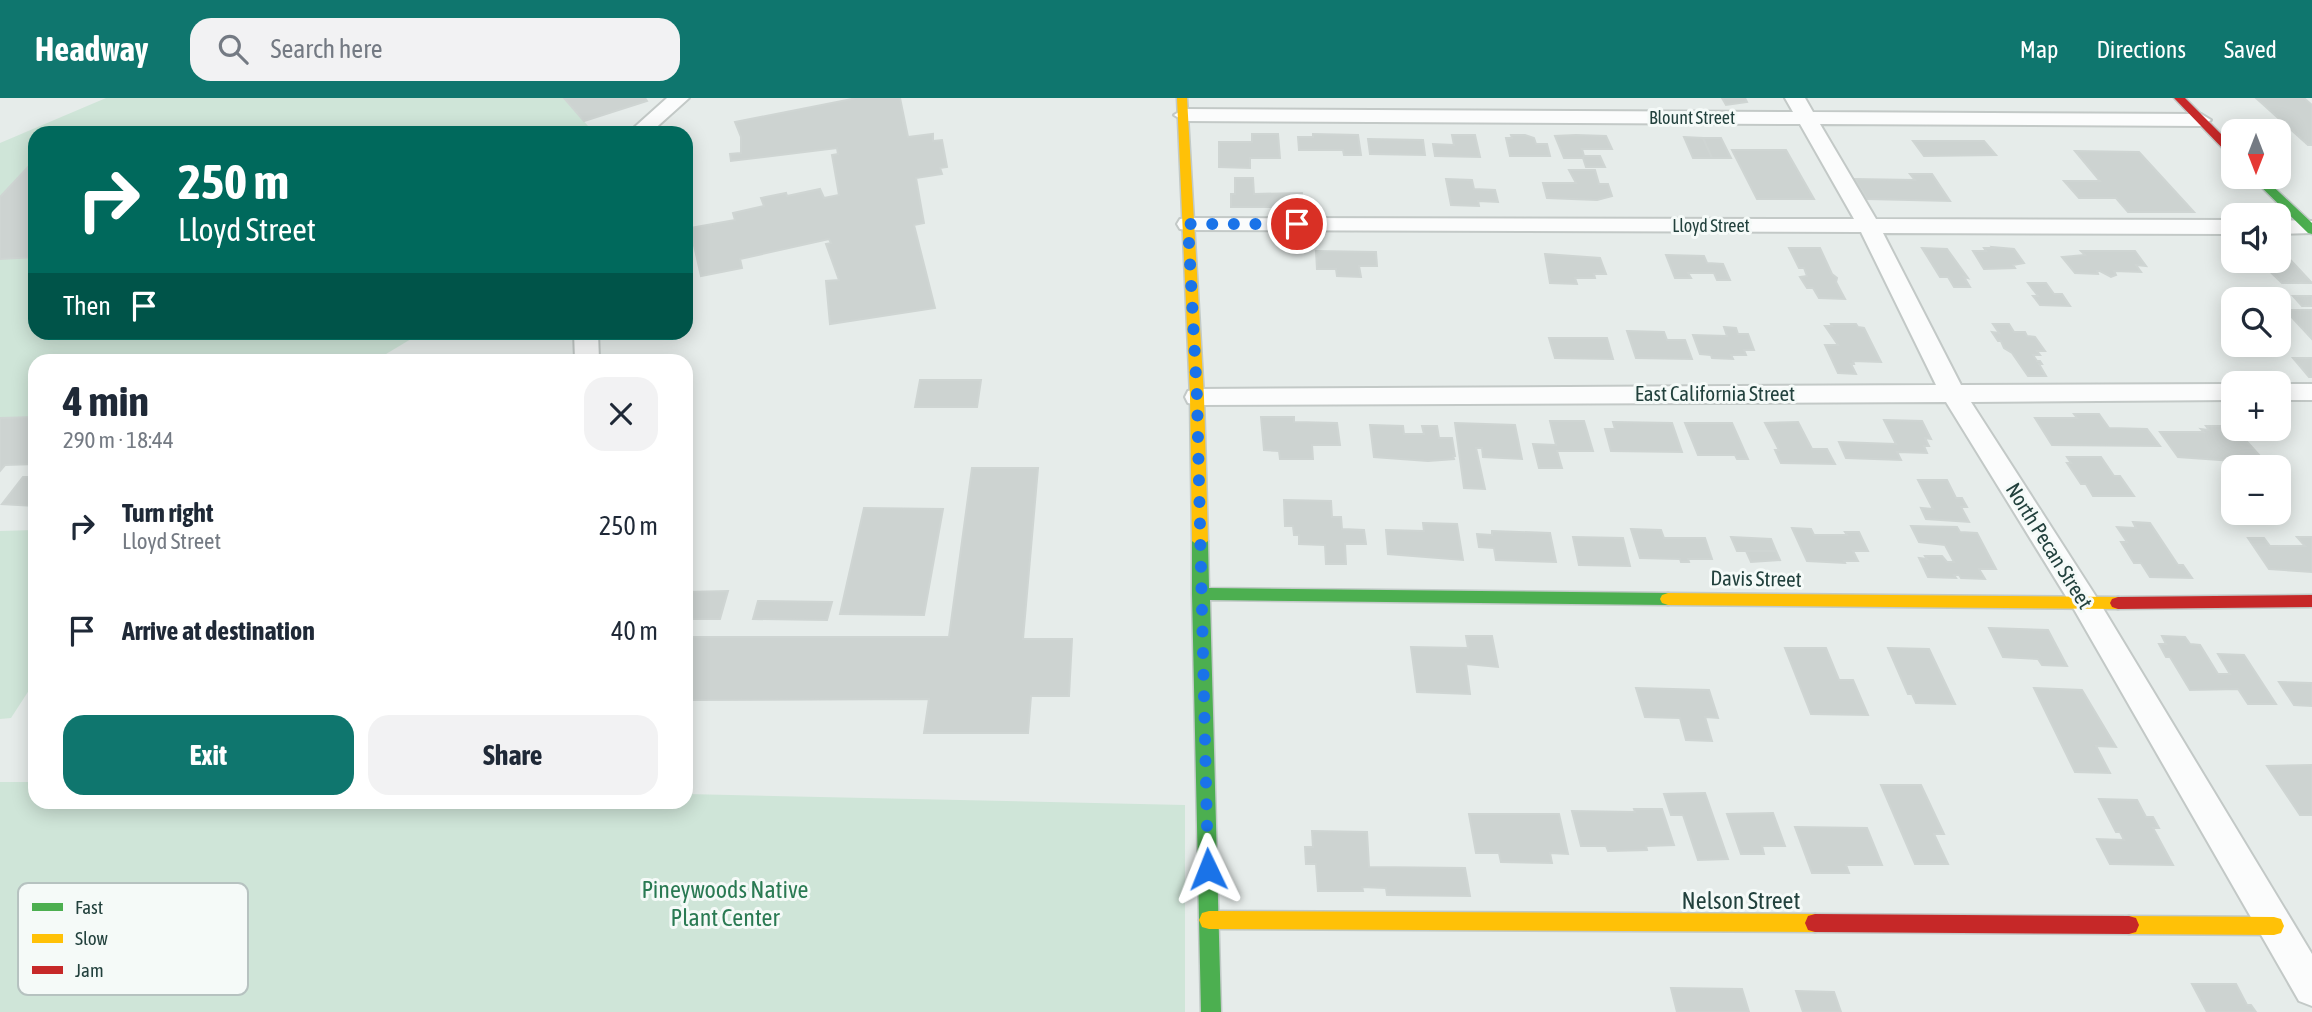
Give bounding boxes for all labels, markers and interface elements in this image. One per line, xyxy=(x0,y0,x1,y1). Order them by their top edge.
search box xyxy=(190,18,680,81)
text: Headway xyxy=(35,30,148,68)
icon: search xyxy=(214,30,252,68)
text: Search here xyxy=(270,34,383,64)
text: Map xyxy=(2020,36,2058,63)
text: Directions xyxy=(2096,36,2186,63)
text: Saved xyxy=(2224,36,2277,63)
street label: Blount Street xyxy=(1649,107,1735,128)
north arrow xyxy=(2221,119,2291,189)
map controls xyxy=(2221,119,2291,525)
text: 250 m xyxy=(178,153,289,209)
icon: right xyxy=(63,154,154,245)
pin xyxy=(1267,194,1327,254)
button: sound xyxy=(2221,203,2291,273)
icon: arrive xyxy=(1278,205,1316,243)
text: Lloyd Street xyxy=(178,211,316,248)
street label: Lloyd Street xyxy=(1672,215,1750,236)
icon: arrive xyxy=(125,287,163,325)
button: search xyxy=(2221,287,2291,357)
text: Then xyxy=(63,291,111,321)
button: + xyxy=(2221,371,2291,441)
text: 4 min xyxy=(63,377,149,425)
button: close xyxy=(584,377,658,451)
street label: East California Street xyxy=(1635,381,1795,405)
text: 290 m · 18:44 xyxy=(63,427,174,453)
button: − xyxy=(2221,455,2291,525)
street label: North Pecan Street xyxy=(2002,478,2098,613)
text: Turn right xyxy=(122,498,213,528)
icon: right xyxy=(63,507,101,545)
text: 250 m xyxy=(599,511,658,541)
text: Lloyd Street xyxy=(122,528,221,554)
street label: Davis Street xyxy=(1710,565,1802,591)
icon: arrive xyxy=(63,612,101,650)
text: Arrive at destination xyxy=(122,616,315,646)
text: 40 m xyxy=(611,616,658,646)
button: Exit xyxy=(63,715,354,795)
button: Share xyxy=(368,715,658,795)
position arrow xyxy=(1171,832,1245,906)
park label: Pineywoods Native Plant Center xyxy=(641,876,809,931)
legend xyxy=(18,883,248,995)
street label: Nelson Street xyxy=(1682,887,1800,914)
text: Fast xyxy=(75,896,103,918)
text: Slow xyxy=(75,927,109,949)
text: Jam xyxy=(75,959,104,981)

